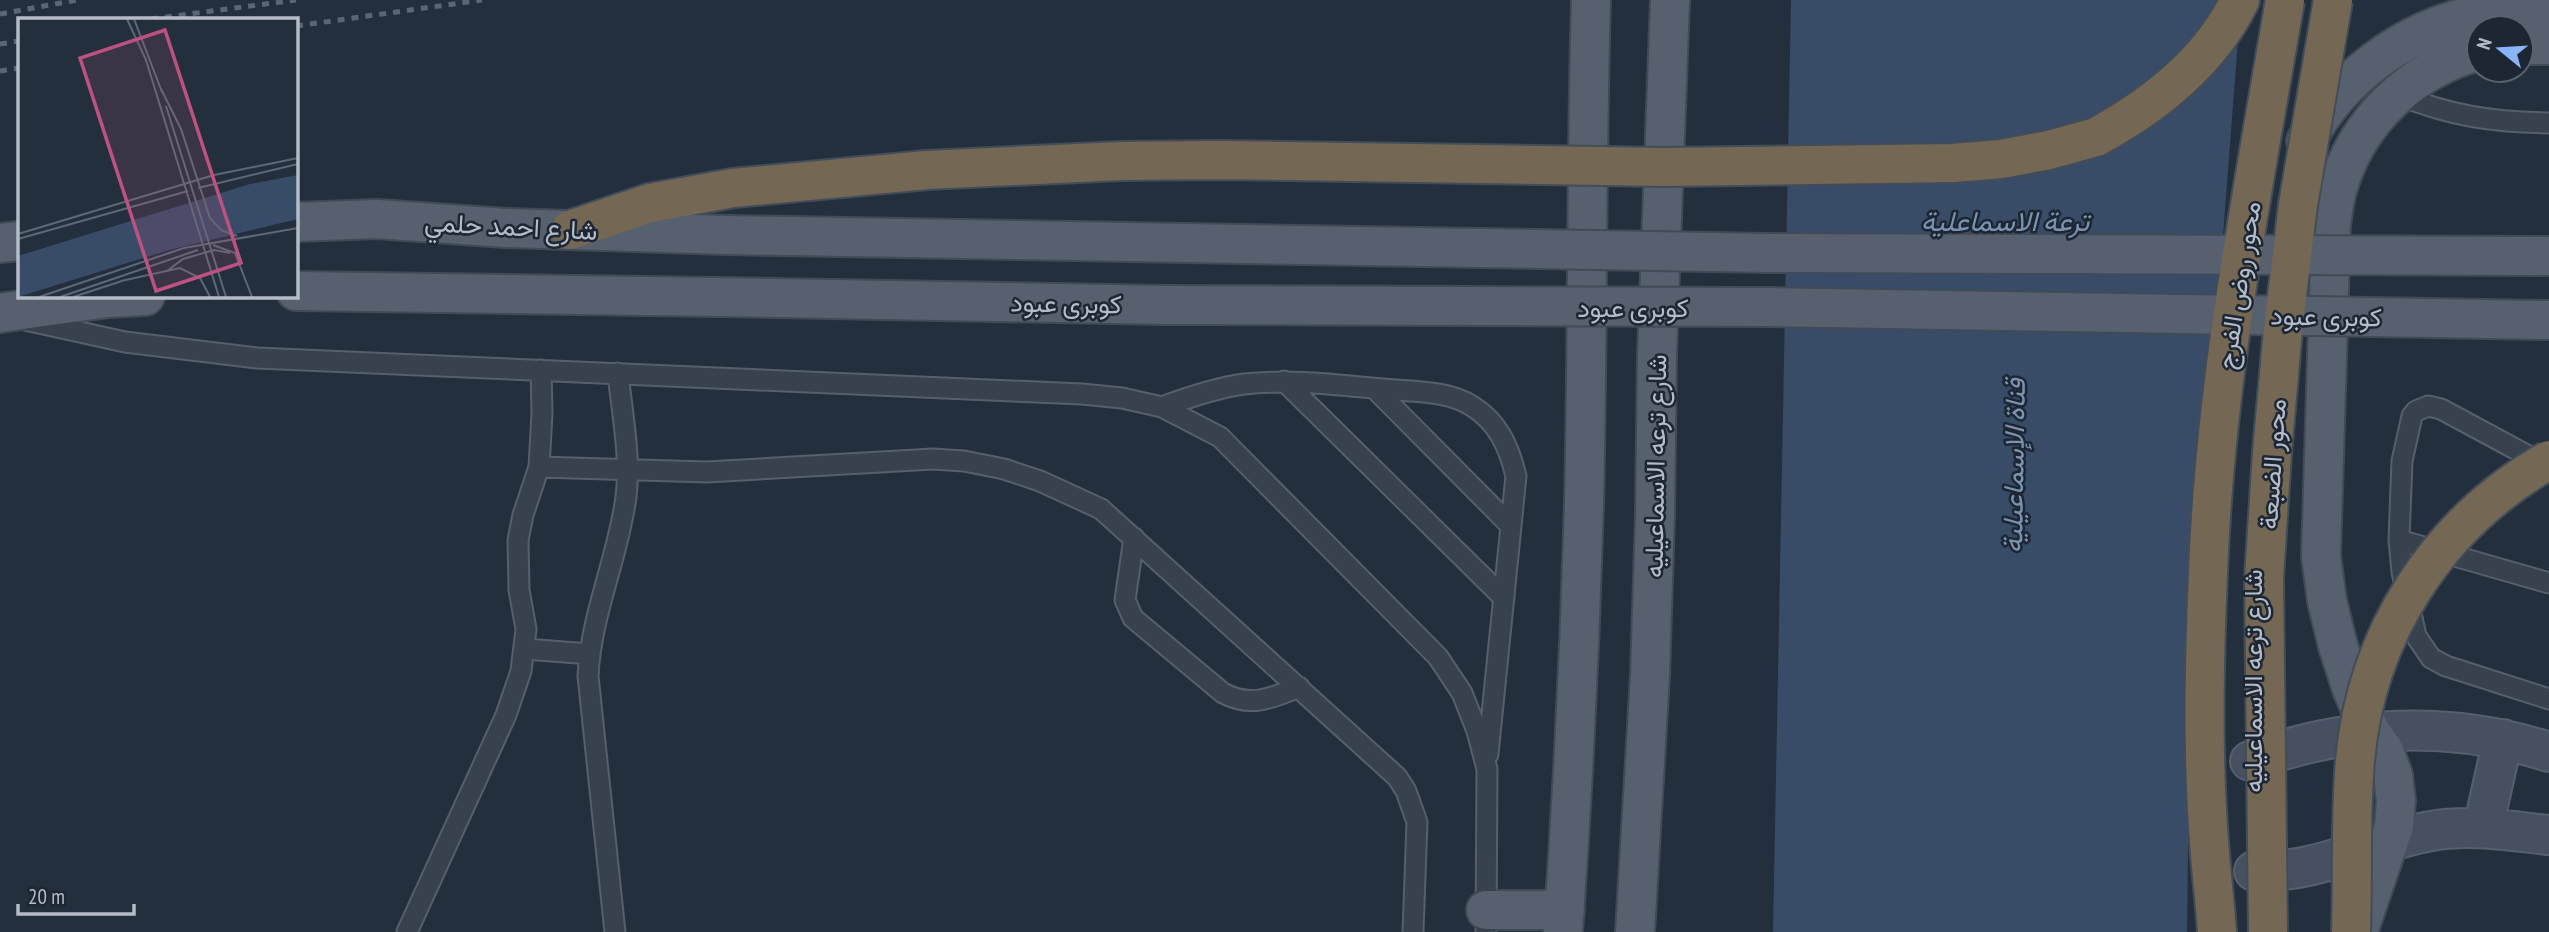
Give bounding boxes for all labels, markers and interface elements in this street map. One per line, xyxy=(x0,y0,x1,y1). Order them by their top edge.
north arrow xyxy=(2465,14,2535,84)
inset map xyxy=(18,18,298,298)
text: N xyxy=(2471,35,2497,52)
street label: محور روض الفرج xyxy=(2208,199,2270,372)
water label: ترعة الاسماعلية xyxy=(1921,202,2093,239)
street label: شارع احمد حلمي xyxy=(423,205,598,252)
street label: كوبرى عبود xyxy=(1010,286,1122,320)
street label: كوبرى عبود xyxy=(1577,291,1689,324)
street label: كوبرى عبود xyxy=(2270,299,2382,333)
street label: شارع ترعه الاسماعيليه xyxy=(1637,354,1675,578)
water label: قناة الإسماعيلية xyxy=(1993,376,2034,554)
street label: محور الضبعة xyxy=(2251,398,2293,530)
street label: شارع ترعه الاسماعيليه xyxy=(2236,569,2271,793)
scale bar xyxy=(18,872,133,916)
text: 20 m xyxy=(28,883,65,910)

